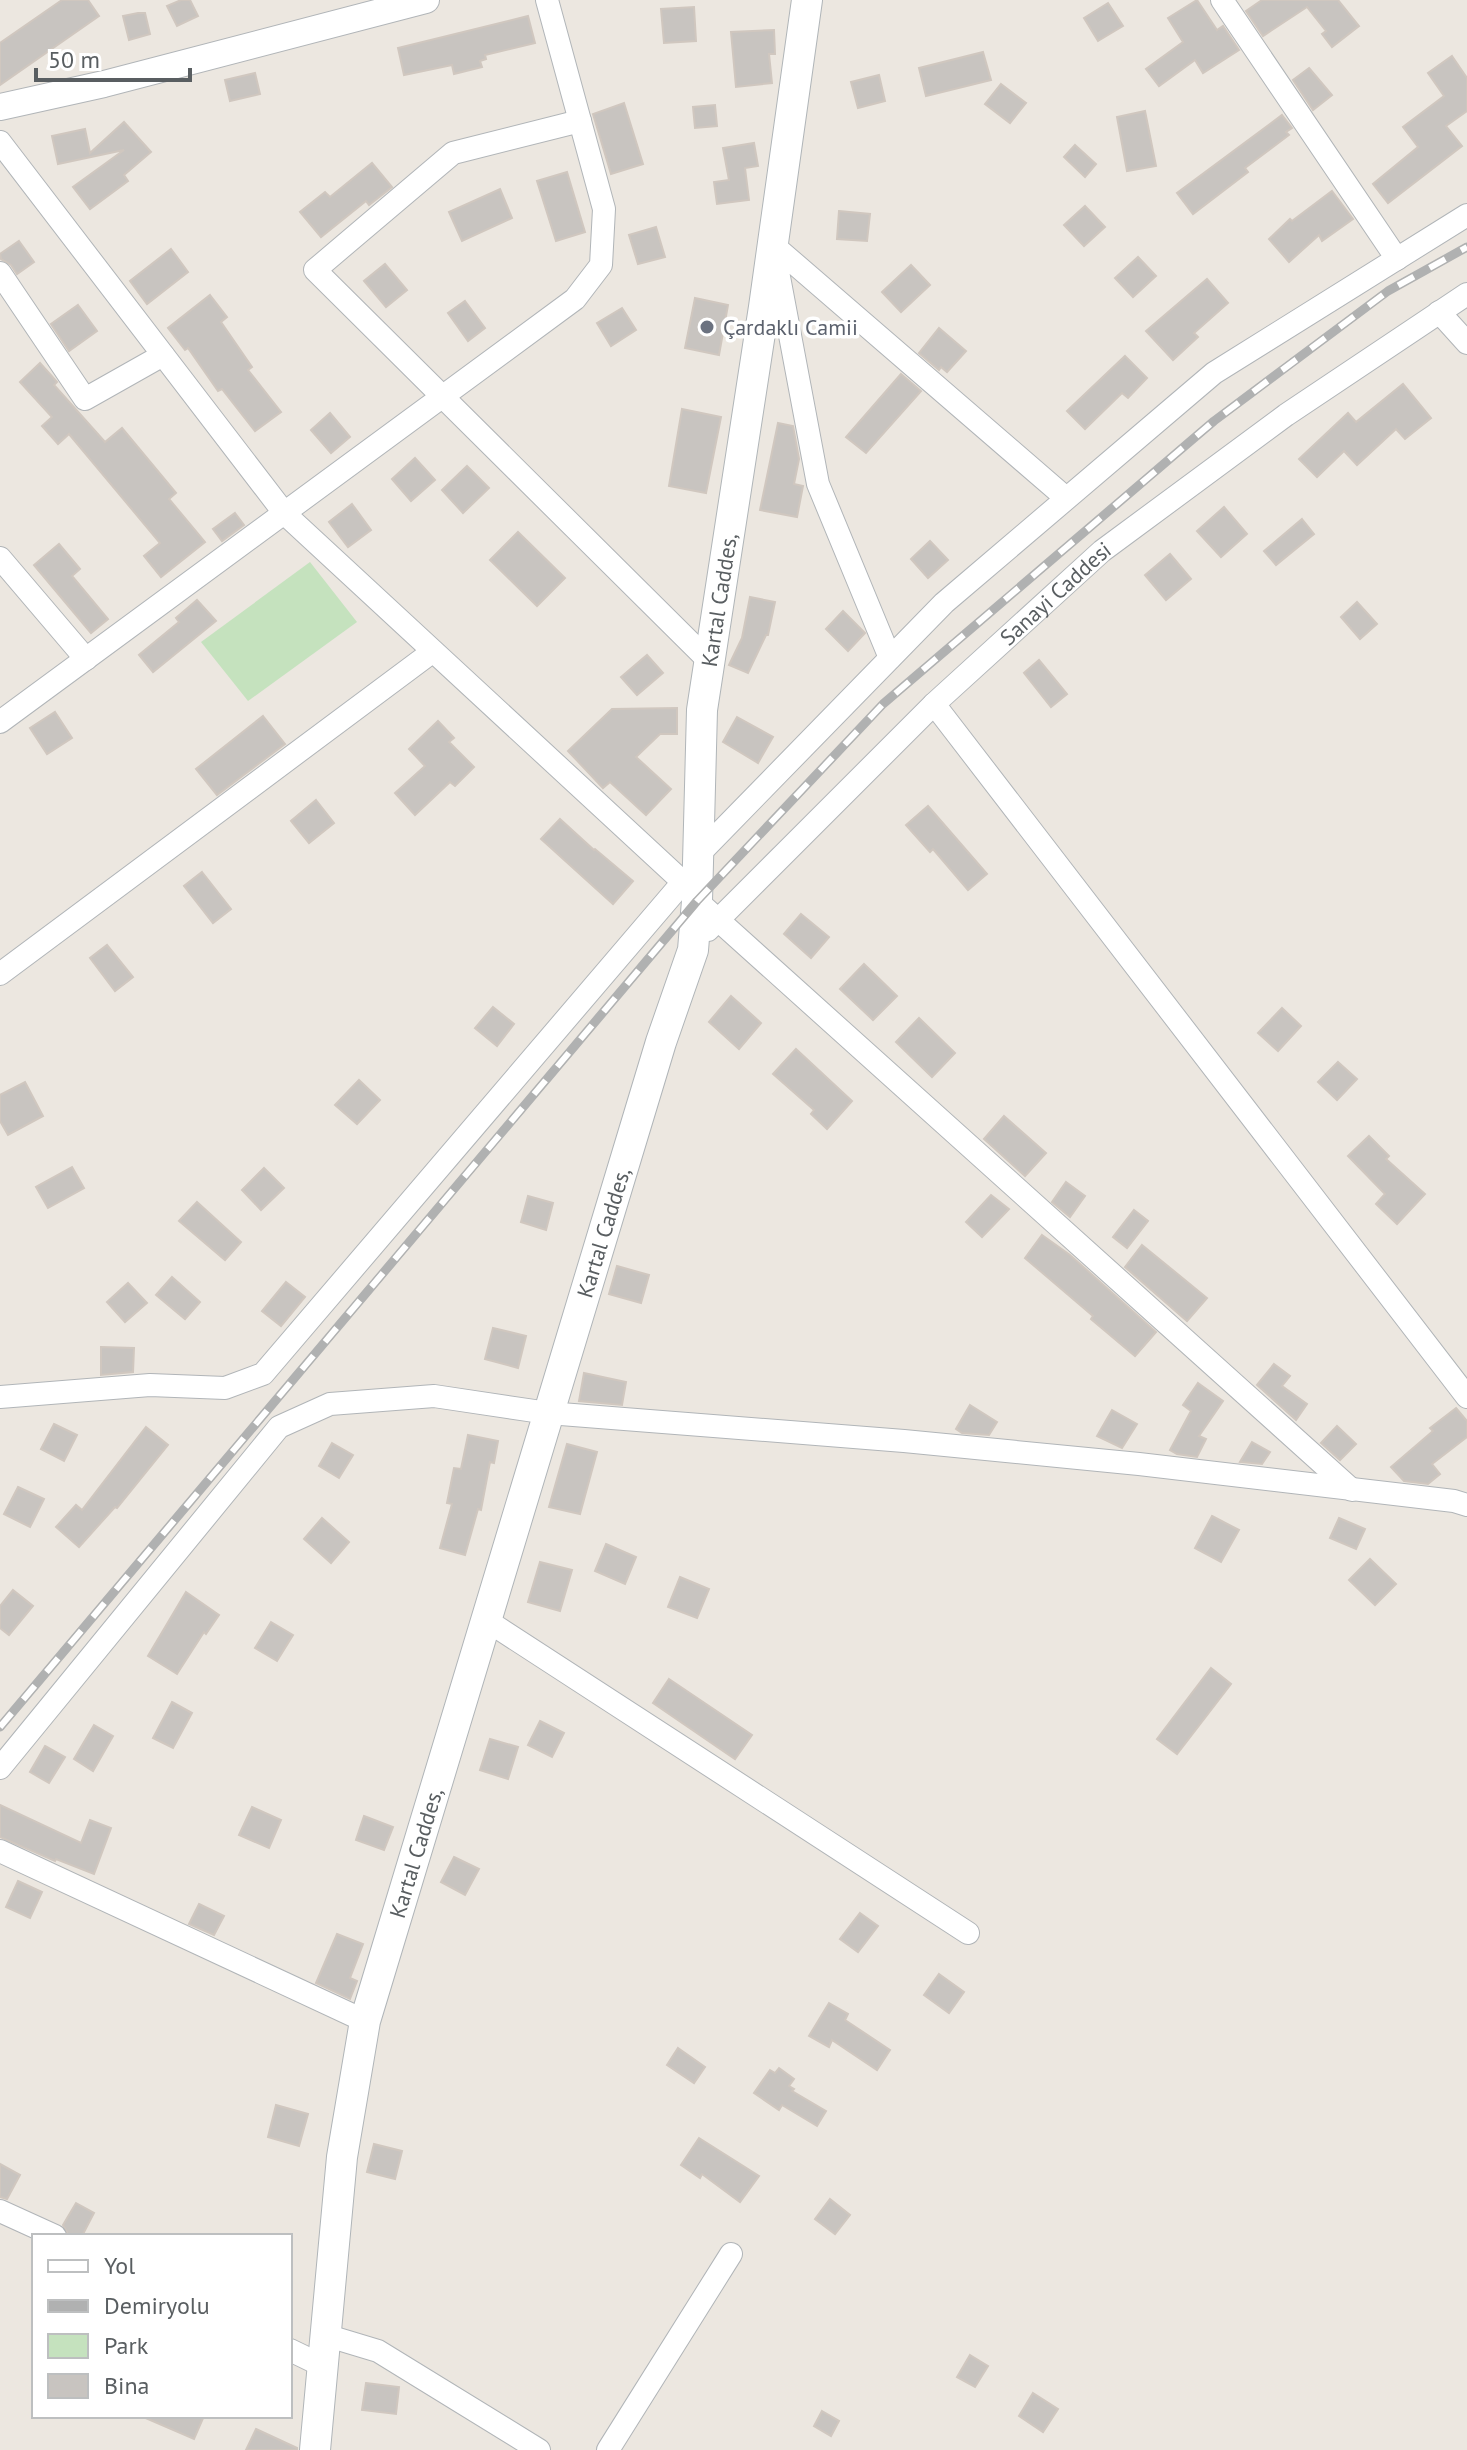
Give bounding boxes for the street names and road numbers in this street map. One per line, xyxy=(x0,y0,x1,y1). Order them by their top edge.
street label: Kartal Caddes, xyxy=(695,531,743,669)
street label: Sanayi Caddesi xyxy=(994,535,1116,651)
street label: Kartal Caddes, xyxy=(571,1164,636,1301)
street label: Kartal Caddes, xyxy=(383,1784,449,1921)

